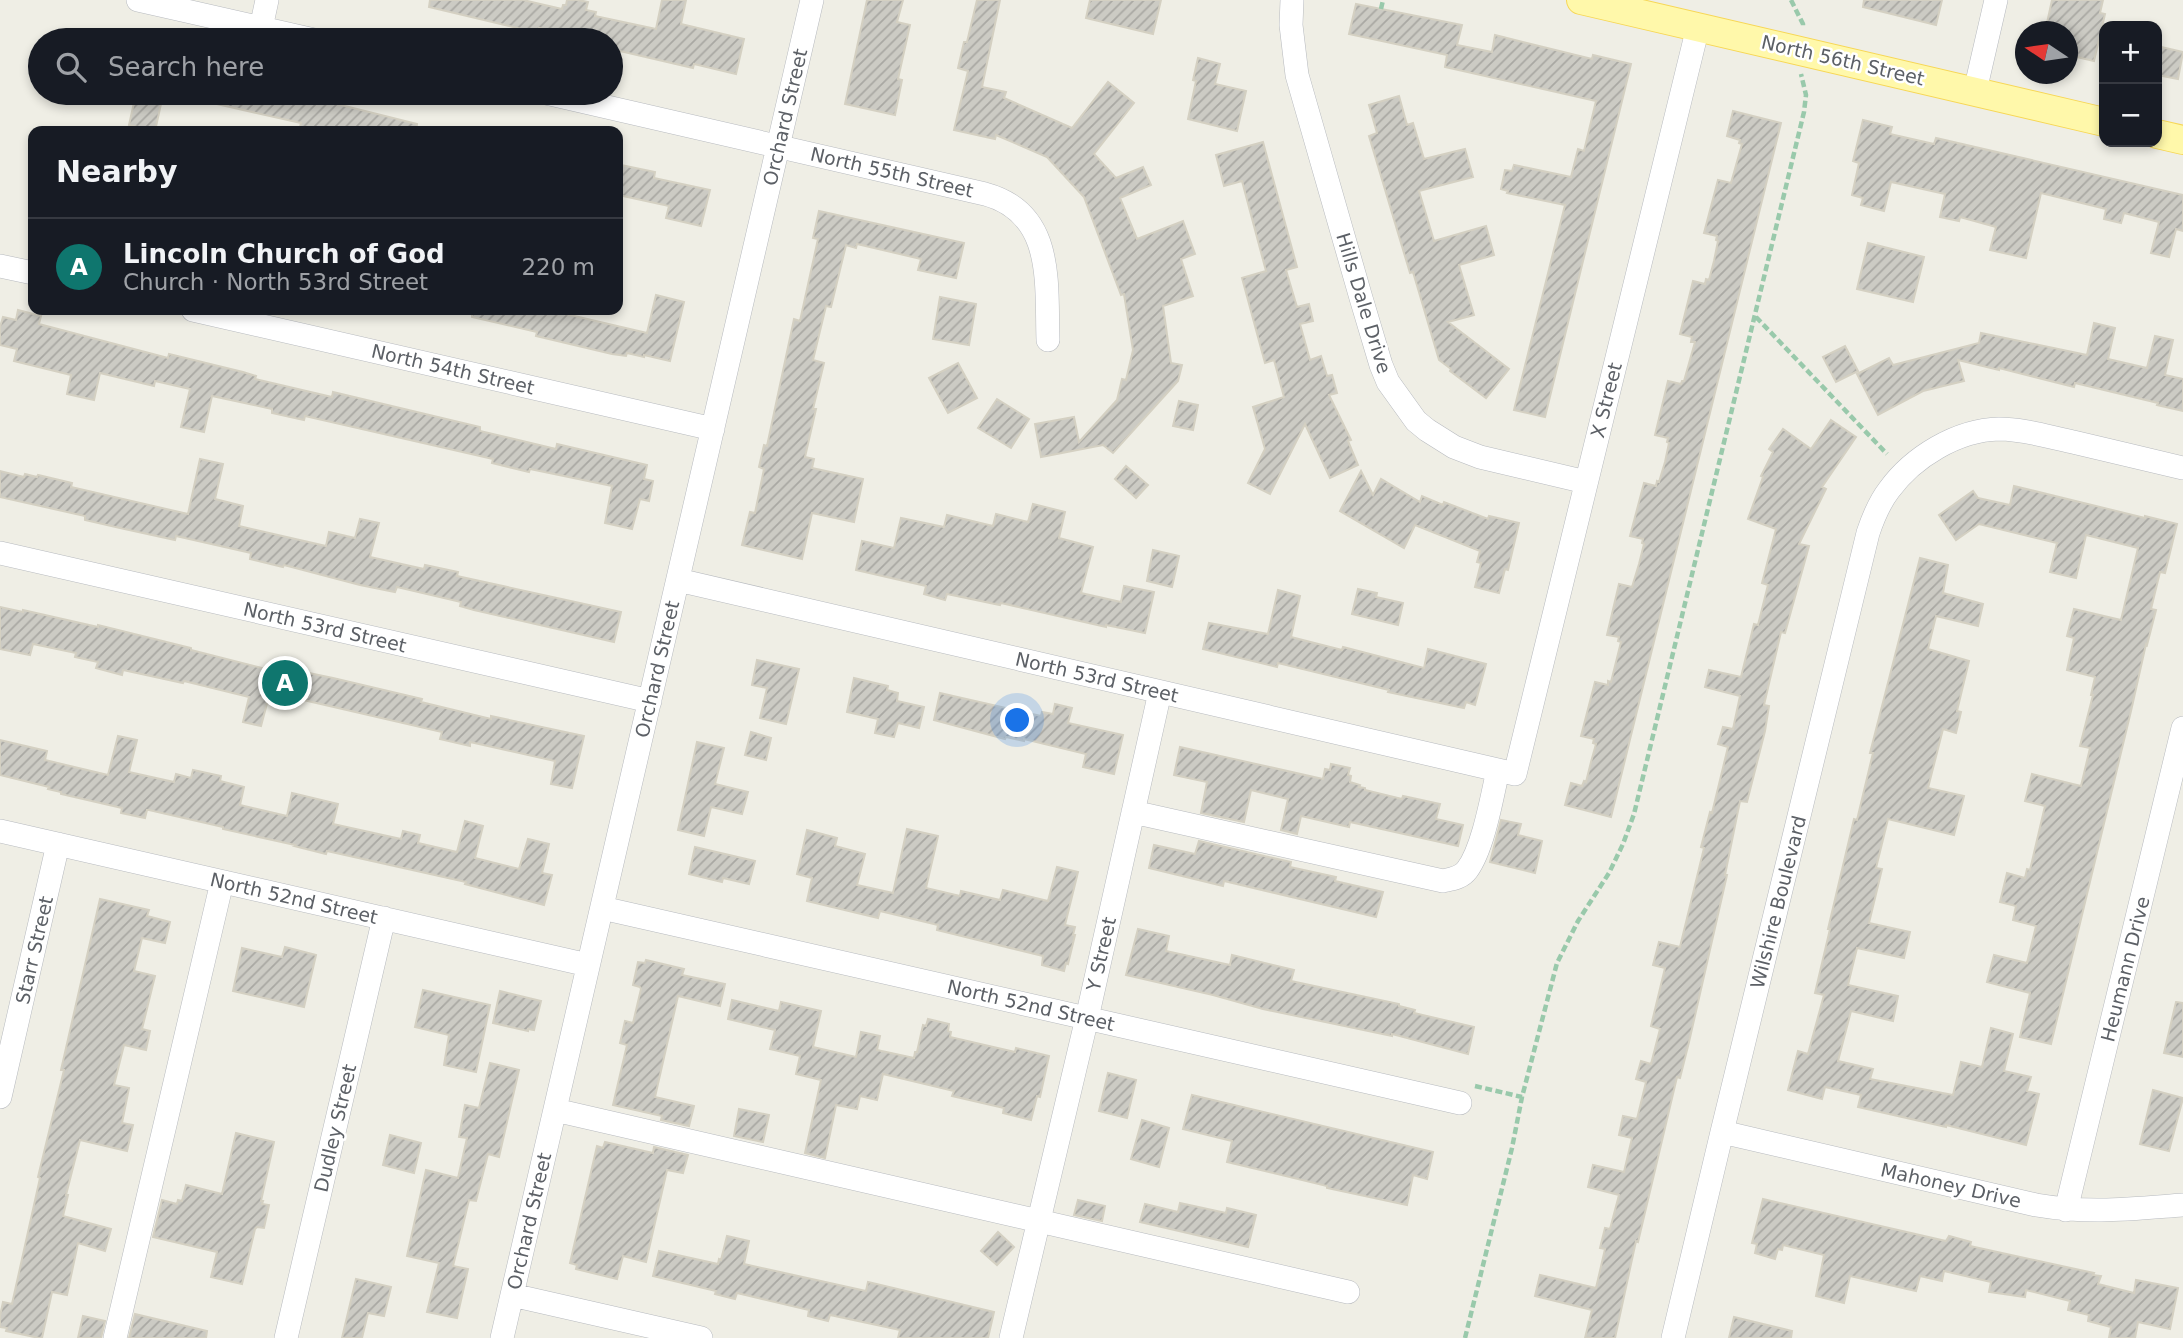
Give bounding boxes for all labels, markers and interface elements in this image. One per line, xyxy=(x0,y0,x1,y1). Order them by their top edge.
north arrow xyxy=(2015,21,2078,84)
map controls xyxy=(2099,21,2162,147)
button: + xyxy=(2099,21,2162,84)
search box xyxy=(28,28,623,105)
street label: North 56th Street xyxy=(1759,31,1927,89)
street label: Orchard Street xyxy=(759,46,811,188)
icon: search xyxy=(52,48,90,86)
text: Search here xyxy=(108,52,264,82)
button: − xyxy=(2099,84,2162,147)
street label: North 55th Street xyxy=(808,143,976,201)
text: Nearby xyxy=(56,154,178,189)
street label: Hills Dale Drive xyxy=(1332,230,1396,376)
text: Lincoln Church of God xyxy=(123,239,445,269)
text: A xyxy=(70,254,88,280)
text: 220 m xyxy=(521,254,595,280)
text: Church · North 53rd Street xyxy=(123,269,428,295)
street label: North 54th Street xyxy=(369,340,537,398)
street label: X Street xyxy=(1586,360,1626,440)
street label: North 53rd Street xyxy=(241,598,409,656)
street label: Orchard Street xyxy=(631,598,683,740)
street label: North 53rd Street xyxy=(1013,648,1181,706)
pin: A xyxy=(262,657,308,709)
your location xyxy=(1000,703,1034,737)
street label: Wilshire Boulevard xyxy=(1746,813,1810,991)
street label: North 52nd Street xyxy=(208,868,380,928)
street label: Starr Street xyxy=(11,894,57,1006)
street label: Heumann Drive xyxy=(2096,894,2154,1044)
street label: Y Street xyxy=(1082,915,1120,994)
street label: North 52nd Street xyxy=(945,975,1117,1035)
street label: Dudley Street xyxy=(310,1062,360,1194)
street label: Orchard Street xyxy=(503,1150,555,1292)
street label: Mahoney Drive xyxy=(1879,1158,2023,1212)

